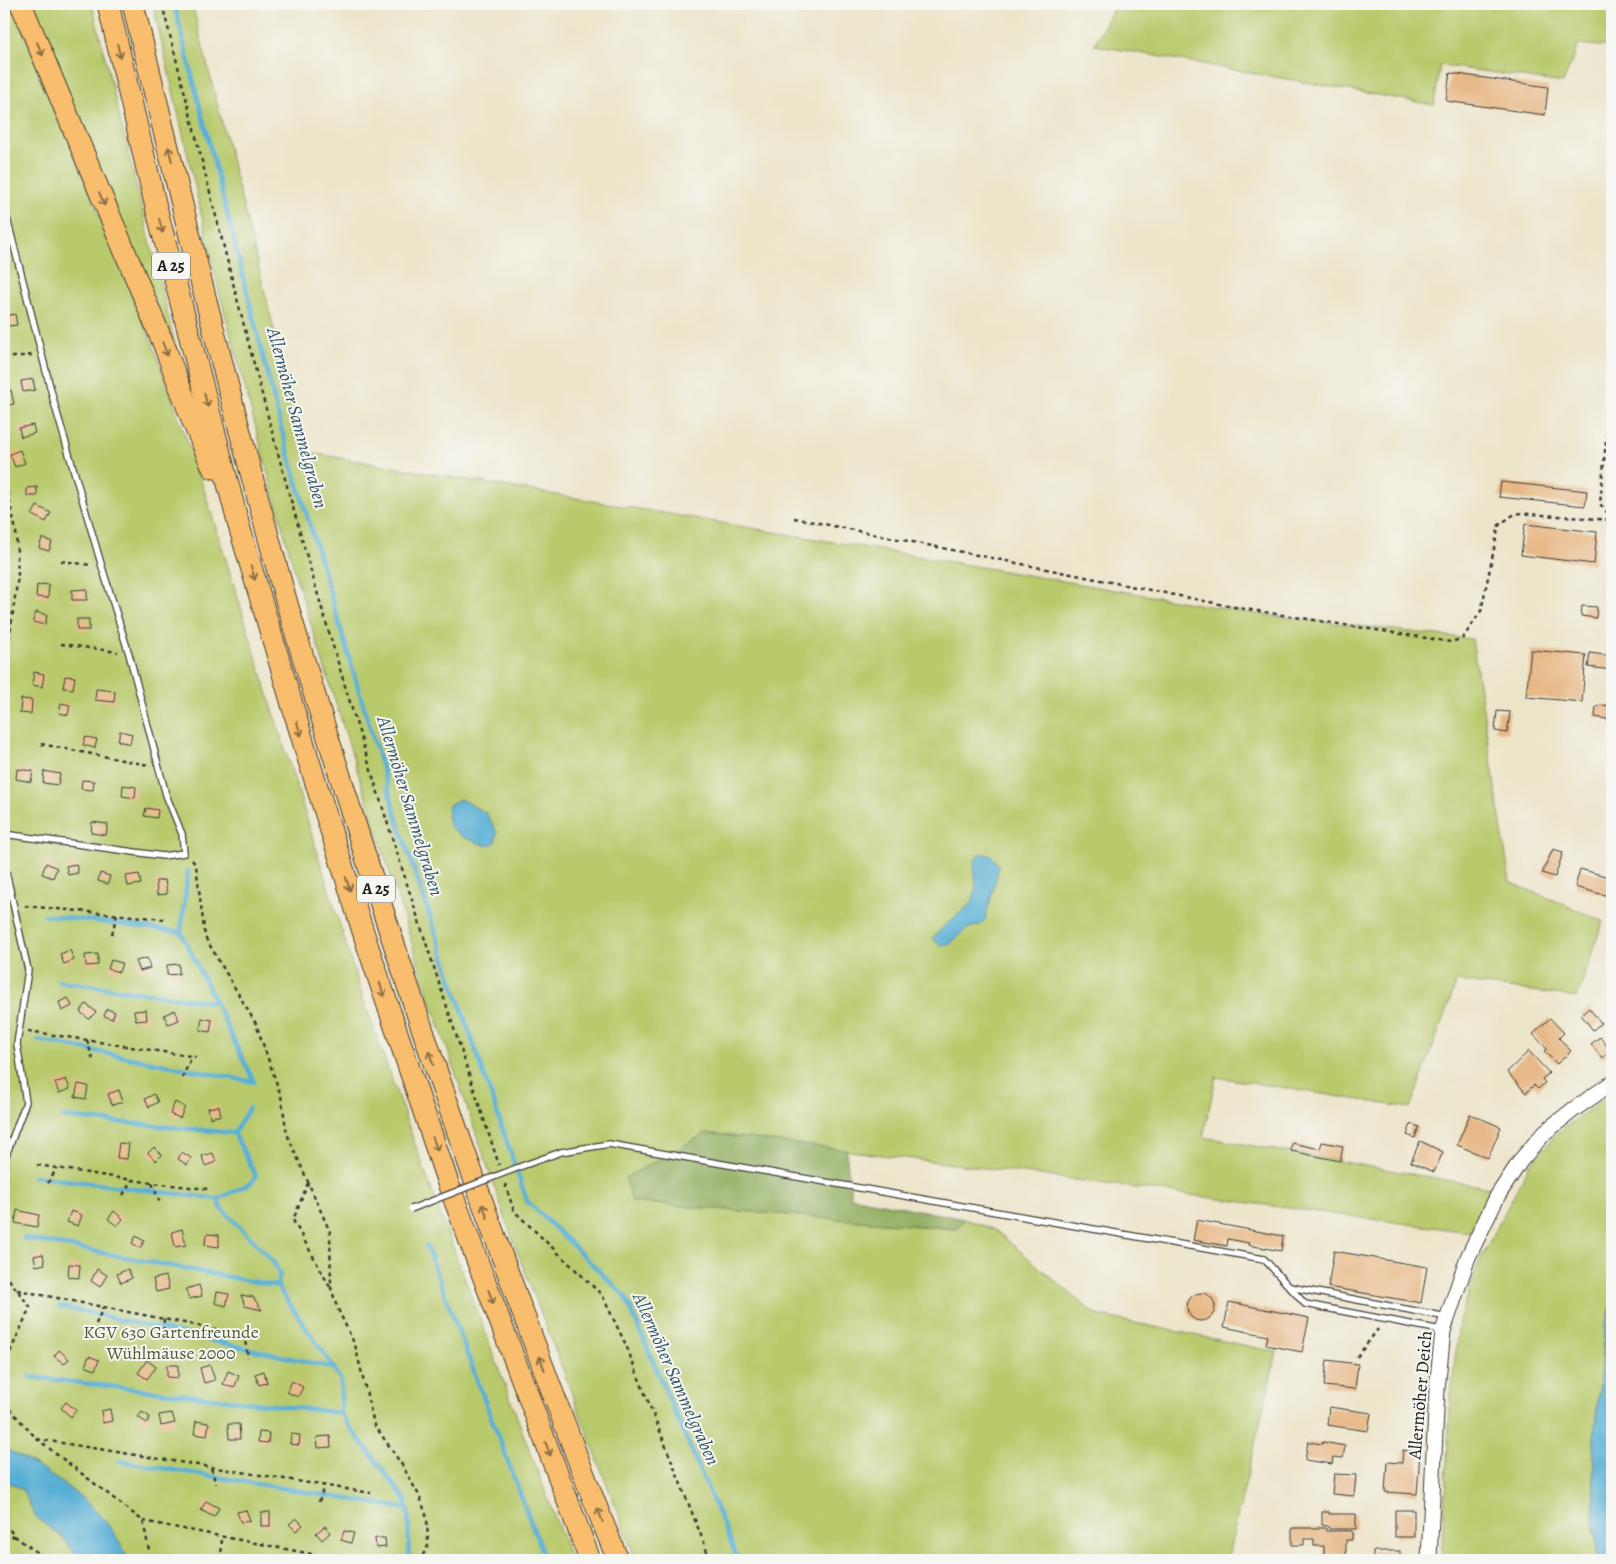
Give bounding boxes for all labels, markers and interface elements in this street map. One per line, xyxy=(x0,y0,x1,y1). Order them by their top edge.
one-way arrow xyxy=(35,41,45,56)
one-way arrow xyxy=(115,43,124,59)
one-way arrow xyxy=(165,147,174,163)
one-way arrow xyxy=(98,191,108,206)
one-way arrow xyxy=(156,218,166,234)
road number: A 25 xyxy=(152,252,190,280)
water label: Allermöher Sammelgraben xyxy=(260,323,334,512)
one-way arrow xyxy=(161,340,170,356)
one-way arrow xyxy=(202,392,211,408)
one-way arrow xyxy=(248,565,258,581)
water label: Allermöher Sammelgraben xyxy=(370,712,450,899)
one-way arrow xyxy=(295,721,305,737)
one-way arrow xyxy=(344,876,353,891)
road number: A 25 xyxy=(357,876,395,902)
one-way arrow xyxy=(378,982,388,998)
one-way arrow xyxy=(426,1050,435,1066)
one-way arrow xyxy=(430,1136,440,1152)
one-way arrow xyxy=(480,1204,489,1219)
water label: Allermöher Sammelgraben xyxy=(626,1288,726,1470)
one-way arrow xyxy=(486,1289,496,1304)
park label: KGV 630 Gartenfreunde Wühlmäuse 2000 xyxy=(83,1320,259,1365)
street label: Allermöher Deich xyxy=(1402,1329,1438,1461)
one-way arrow xyxy=(537,1356,546,1371)
one-way arrow xyxy=(544,1441,553,1456)
one-way arrow xyxy=(595,1508,604,1523)

